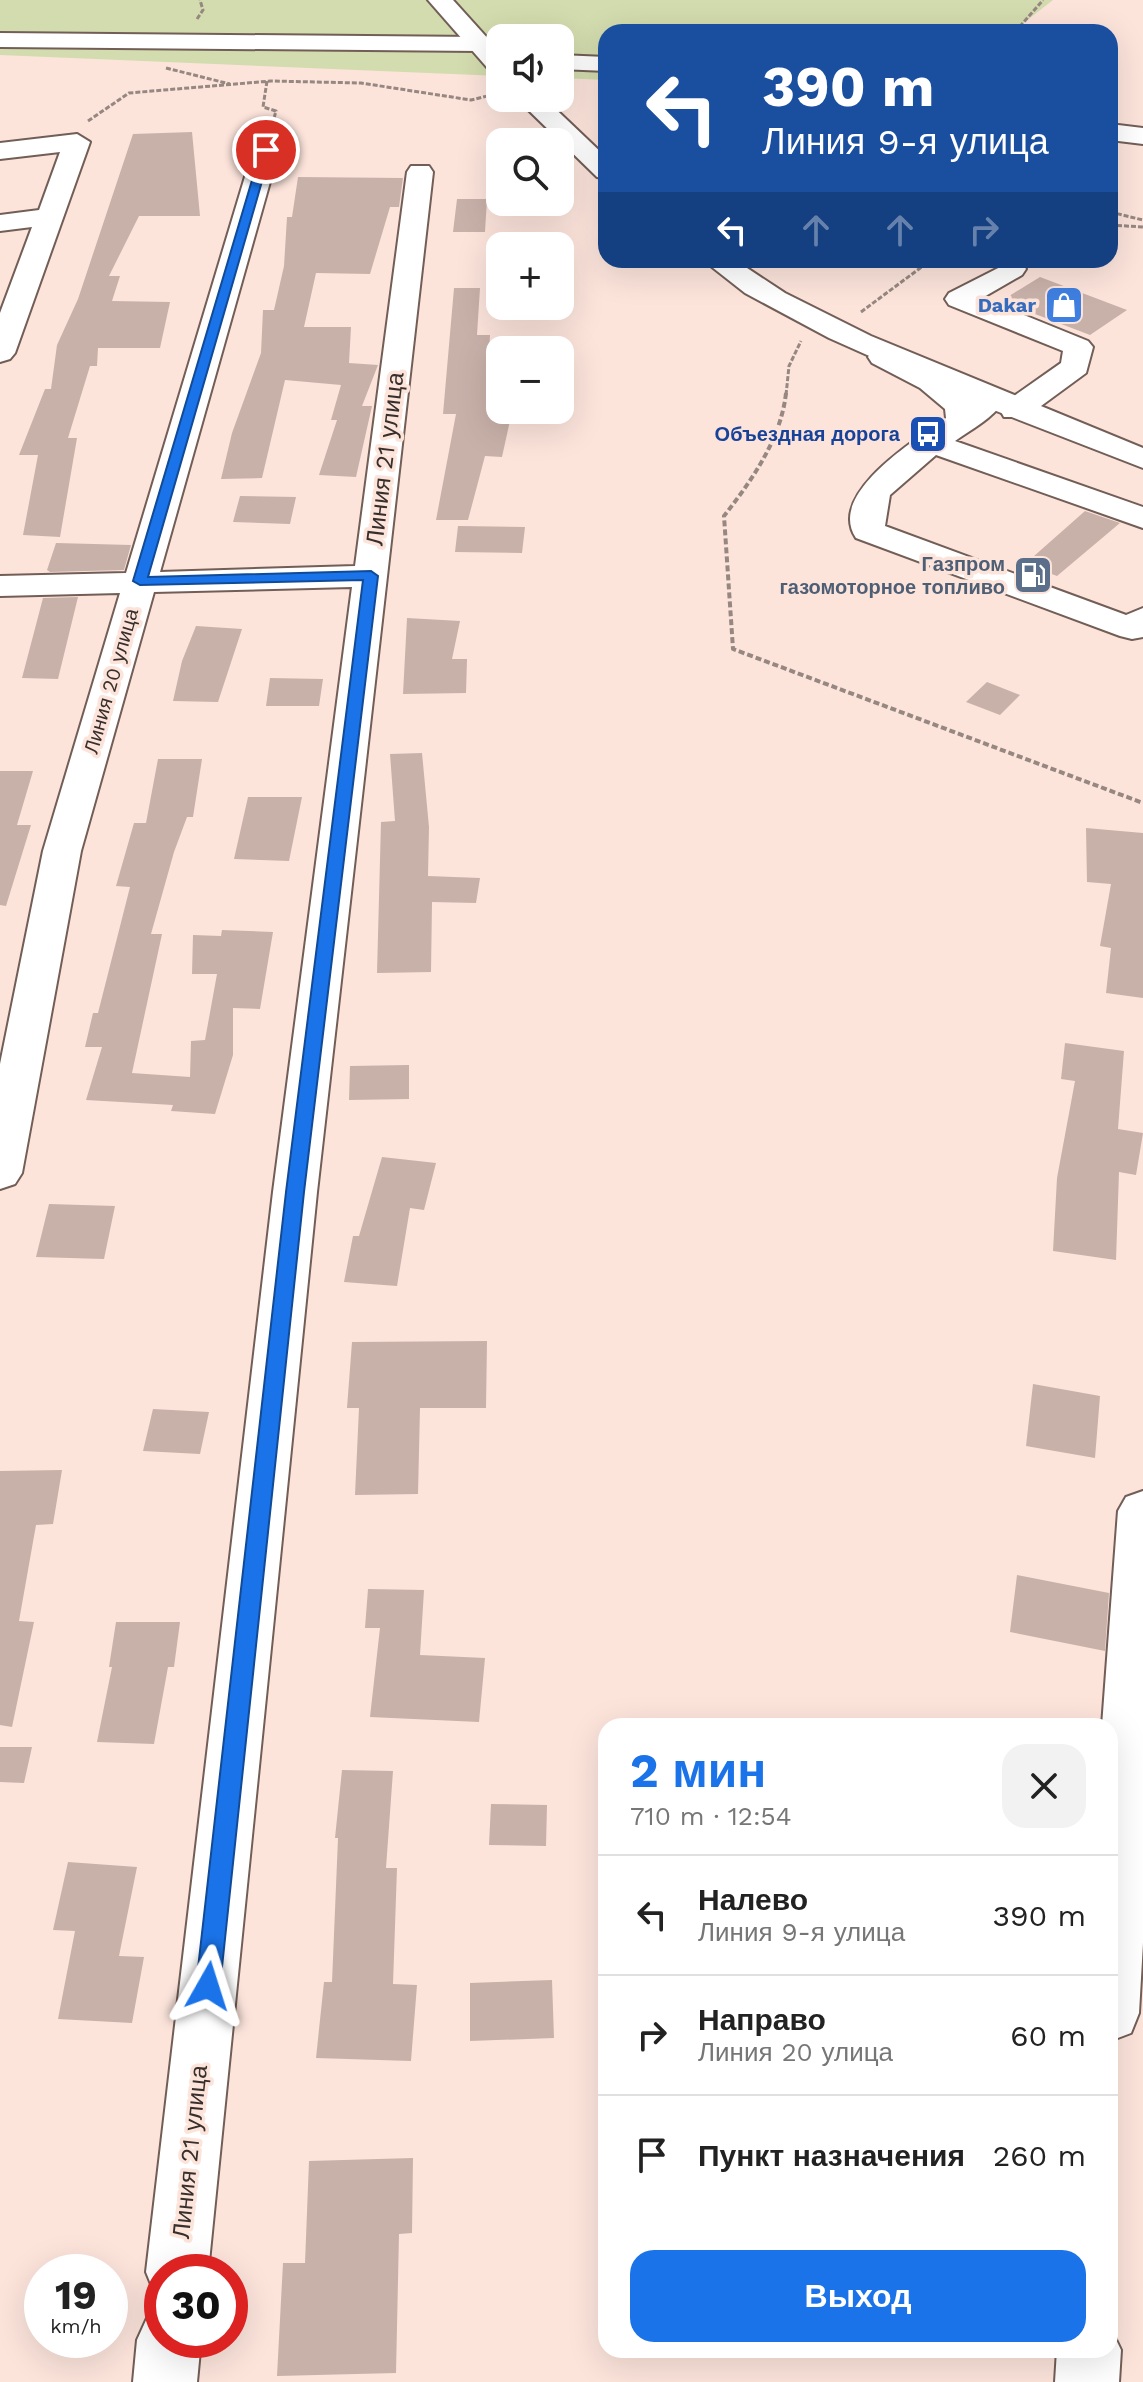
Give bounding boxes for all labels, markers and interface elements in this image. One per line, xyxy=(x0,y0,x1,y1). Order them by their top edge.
map controls xyxy=(486,24,574,424)
button: sound xyxy=(486,24,574,112)
text: 390 m xyxy=(762,54,934,120)
icon: left xyxy=(630,56,734,160)
pin xyxy=(232,116,300,184)
text: Линия 9-я улица xyxy=(762,121,1049,163)
icon: arrive xyxy=(244,128,288,172)
button: search xyxy=(486,128,574,216)
icon: left xyxy=(710,208,754,252)
icon: ahead xyxy=(794,208,838,252)
icon: ahead xyxy=(878,208,922,252)
icon: right xyxy=(962,208,1006,252)
button: + xyxy=(486,232,574,320)
shop icon: Dakar xyxy=(1043,284,1085,326)
place label: Dakar xyxy=(978,293,1036,317)
button: − xyxy=(486,336,574,424)
street label: Линия 21 улица xyxy=(360,370,410,547)
bus stop icon: Объездная дорога xyxy=(907,413,949,455)
place label: Объездная дорога xyxy=(715,422,901,446)
place label: Газпром газомоторное топливо xyxy=(779,552,1005,599)
fuel station icon: Газпром газомоторное топливо xyxy=(1012,554,1054,596)
street label: Линия 20 улица xyxy=(79,605,143,756)
text: 2 мин xyxy=(630,1742,766,1799)
button: close xyxy=(1002,1744,1086,1828)
text: 710 m · 12:54 xyxy=(630,1801,792,1831)
text: Налево xyxy=(698,1882,808,1917)
icon: left xyxy=(630,1893,674,1937)
text: 390 m xyxy=(993,1898,1086,1933)
text: Линия 9-я улица xyxy=(698,1917,905,1947)
position arrow xyxy=(166,1944,250,2028)
text: Направо xyxy=(698,2002,826,2037)
icon: right xyxy=(630,2013,674,2057)
text: 60 m xyxy=(1010,2018,1086,2053)
text: Линия 20 улица xyxy=(698,2037,893,2067)
street label: Линия 21 улица xyxy=(167,2063,213,2240)
icon: arrive xyxy=(630,2133,674,2177)
text: Пункт назначения xyxy=(698,2138,965,2173)
text: 260 m xyxy=(993,2138,1086,2173)
button: Выход xyxy=(630,2250,1086,2342)
speed limit sign: 30 xyxy=(144,2254,248,2358)
text: 19 xyxy=(55,2272,97,2319)
text: km/h xyxy=(50,2314,102,2338)

